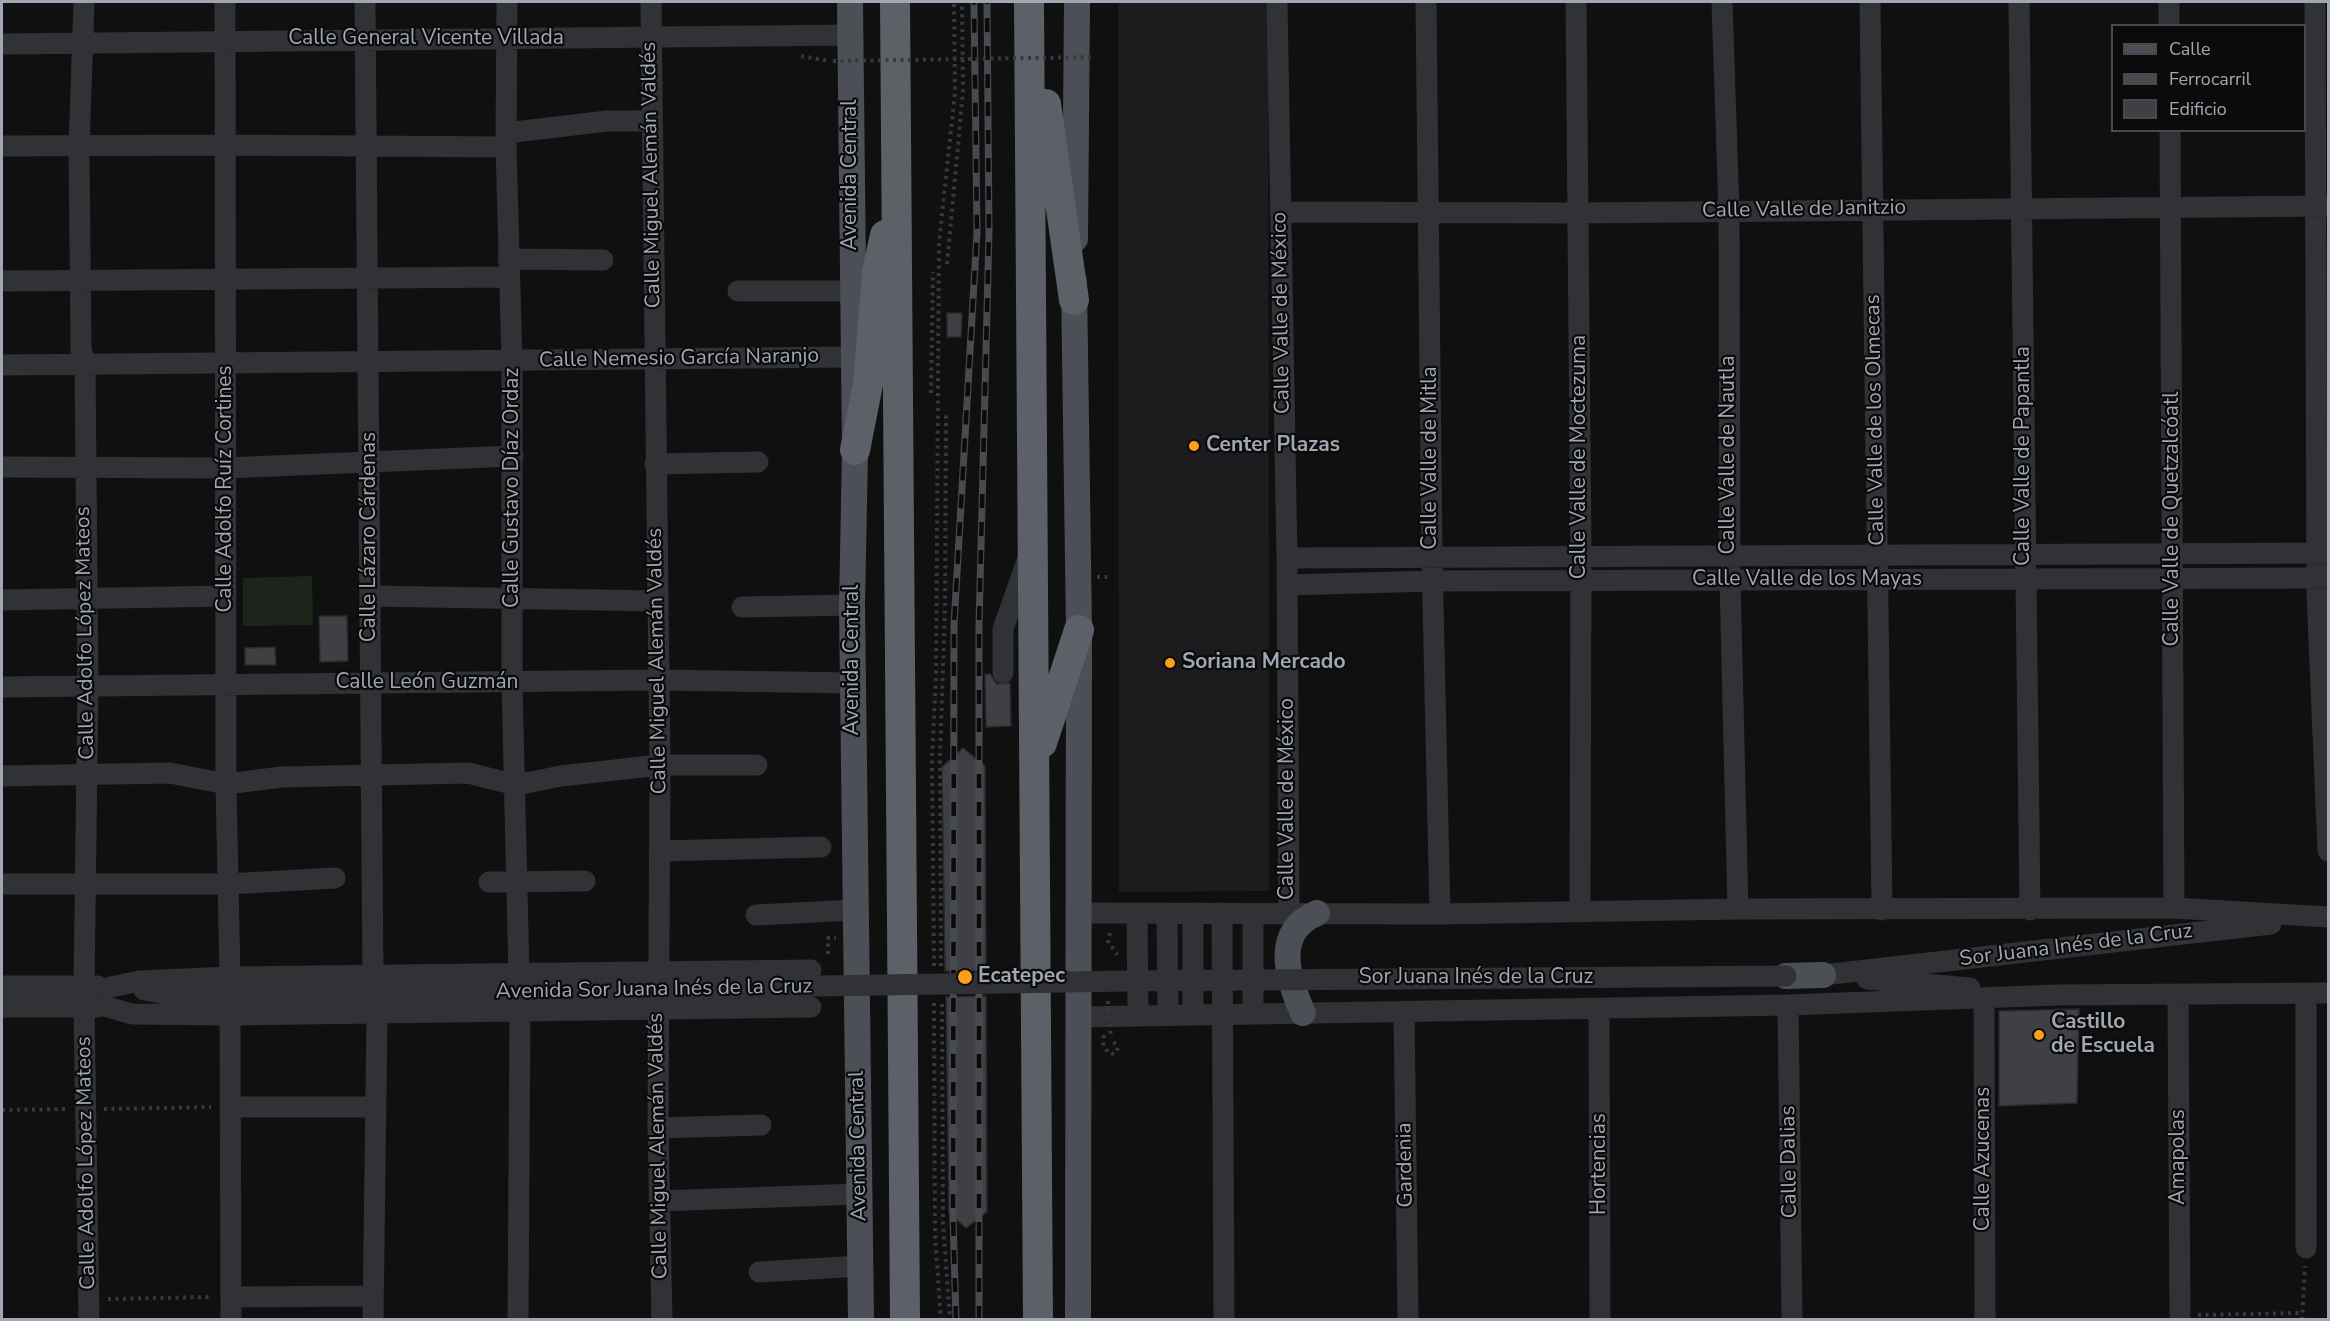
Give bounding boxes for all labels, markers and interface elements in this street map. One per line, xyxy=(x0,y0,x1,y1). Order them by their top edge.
legend xyxy=(2111,24,2306,132)
street label: Calle General Vicente Villada xyxy=(288,26,564,52)
text: Calle xyxy=(2169,37,2211,61)
street label: Calle Miguel Alemán Valdés xyxy=(637,42,667,308)
text: Ferrocarril xyxy=(2169,67,2251,91)
text: Edificio xyxy=(2169,97,2227,121)
street label: Avenida Central xyxy=(838,100,864,250)
street label: Calle Valle de Janitzio xyxy=(1702,196,1906,224)
street label: Calle Valle de México xyxy=(1268,212,1296,414)
street label: Calle Valle de los Olmecas xyxy=(1861,294,1891,546)
street label: Calle Valle de Moctezuma xyxy=(1567,335,1593,579)
street label: Calle Nemesio García Naranjo xyxy=(539,344,819,374)
street label: Calle Valle de Papantla xyxy=(2011,346,2037,566)
street label: Calle Valle de Nautla xyxy=(1716,355,1742,555)
street label: Calle Adolfo Ruíz Cortines xyxy=(213,365,239,613)
street label: Calle Valle de Mitla xyxy=(1418,366,1444,550)
street label: Calle Gustavo Díaz Ordaz xyxy=(500,368,526,608)
street label: Calle Valle de Quetzalcóatl xyxy=(2160,391,2186,647)
street label: Calle Lázaro Cárdenas xyxy=(357,432,383,642)
place label: Center Plazas xyxy=(1206,433,1340,459)
marker: Center Plazas xyxy=(1187,439,1201,453)
street label: Calle Adolfo López Mateos xyxy=(71,506,101,760)
street label: Calle Miguel Alemán Valdés xyxy=(643,528,673,794)
street label: Calle Valle de los Mayas xyxy=(1692,567,1922,593)
street label: Avenida Central xyxy=(840,585,866,735)
place label: Soriana Mercado xyxy=(1182,650,1346,676)
marker: Soriana Mercado xyxy=(1163,656,1177,670)
street label: Calle León Guzmán xyxy=(335,670,519,696)
street label: Calle Valle de México xyxy=(1275,698,1301,900)
street label: Sor Juana Inés de la Cruz xyxy=(1958,919,2194,973)
place label: Ecatepec xyxy=(978,964,1065,990)
street label: Sor Juana Inés de la Cruz xyxy=(1359,965,1593,991)
marker: Ecatepec xyxy=(956,968,974,986)
street label: Avenida Sor Juana Inés de la Cruz xyxy=(496,975,812,1005)
place label: Castillo de Escuela xyxy=(2051,1010,2155,1060)
street label: Calle Miguel Alemán Valdés xyxy=(644,1013,674,1279)
marker: Castillo de Escuela xyxy=(2032,1028,2046,1042)
street label: Calle Adolfo López Mateos xyxy=(72,1036,102,1290)
street label: Avenida Central xyxy=(845,1070,873,1222)
street label: Calle Azucenas xyxy=(1971,1087,1997,1231)
street label: Calle Dalias xyxy=(1776,1105,1804,1219)
street label: Amapolas xyxy=(2166,1109,2192,1205)
street label: Hortencias xyxy=(1587,1113,1613,1215)
street label: Gardenia xyxy=(1393,1122,1419,1208)

